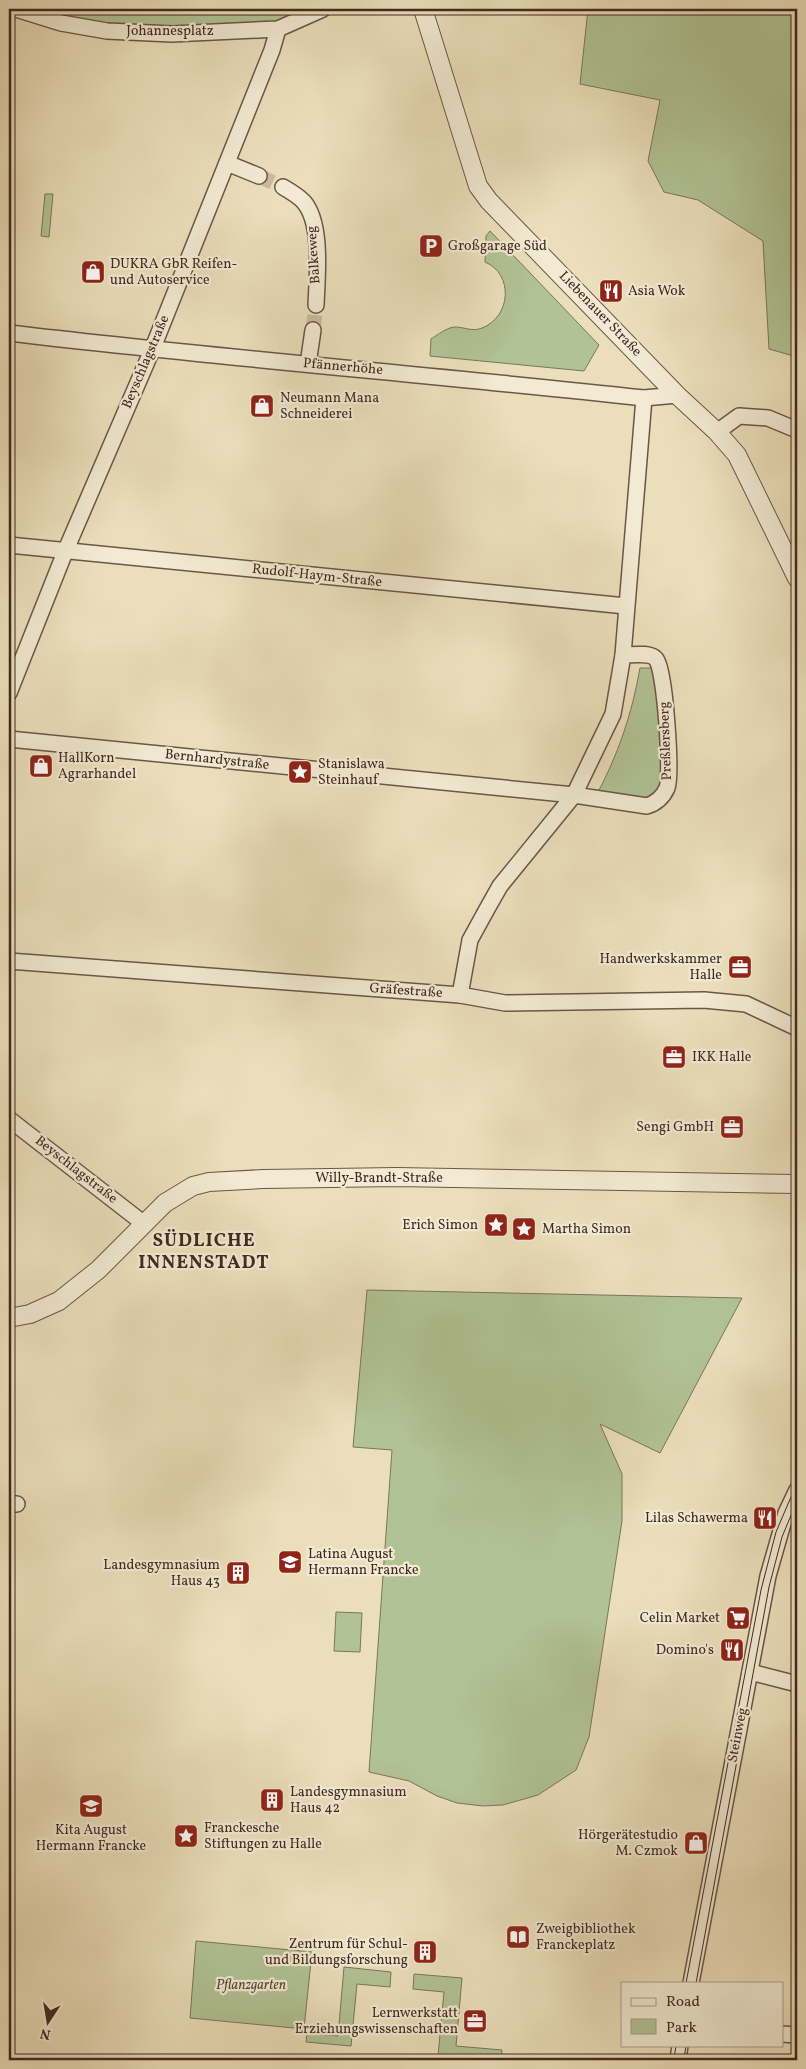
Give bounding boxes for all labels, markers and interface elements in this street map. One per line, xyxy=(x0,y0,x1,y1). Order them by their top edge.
street label: Johannesplatz xyxy=(126,22,214,41)
street label: Balkeweg xyxy=(302,225,326,285)
parking icon: Großgarage Süd xyxy=(418,233,444,259)
place label: Großgarage Süd xyxy=(448,237,547,256)
place label: DUKRA GbR Reifen- und Autoservice xyxy=(110,255,238,290)
shop icon: DUKRA GbR Reifen- und Autoservice xyxy=(80,259,106,285)
street label: Liebenauer Straße xyxy=(554,267,646,361)
restaurant icon: Asia Wok xyxy=(598,278,624,304)
place label: Asia Wok xyxy=(628,282,686,301)
street label: Beyschlagstraße xyxy=(118,312,174,412)
street label: Pfännerhöhe xyxy=(302,354,384,380)
place label: Neumann Mana Schneiderei xyxy=(280,389,379,424)
shop icon: Neumann Mana Schneiderei xyxy=(249,393,275,419)
street label: Rudolf-Haym-Straße xyxy=(251,560,383,592)
street label: Preßlersberg xyxy=(655,701,677,781)
street label: Bernhardystraße xyxy=(164,745,271,775)
place label: HallKorn Agrarhandel xyxy=(58,749,136,784)
shop icon: HallKorn Agrarhandel xyxy=(28,753,54,779)
place label: Stanislawa Steinhauf xyxy=(318,755,385,790)
place icon: Stanislawa Steinhauf xyxy=(287,759,313,785)
place label: Handwerkskammer Halle xyxy=(600,950,722,985)
office icon: Handwerkskammer Halle xyxy=(727,954,753,980)
street label: Gräfestraße xyxy=(369,979,444,1003)
office icon: IKK Halle xyxy=(661,1044,687,1070)
place label: IKK Halle xyxy=(692,1048,752,1067)
office icon: Sengi GmbH xyxy=(719,1114,745,1140)
place label: Sengi GmbH xyxy=(636,1118,714,1137)
street label: Beyschlagstraße xyxy=(31,1132,122,1209)
street label: Willy-Brandt-Straße xyxy=(315,1169,443,1188)
place icon: Erich Simon xyxy=(483,1212,509,1238)
place label: Erich Simon xyxy=(402,1216,478,1235)
place icon: Martha Simon xyxy=(511,1216,537,1242)
place label: Martha Simon xyxy=(542,1220,631,1239)
district label: SÜDLICHE INNENSTADT xyxy=(138,1228,270,1276)
restaurant icon: Lilas Schawerma xyxy=(752,1505,778,1531)
place label: Lilas Schawerma xyxy=(645,1509,748,1528)
place label: Latina August Hermann Francke xyxy=(308,1545,419,1580)
school or university icon: Latina August Hermann Francke xyxy=(277,1549,303,1575)
place label: Landesgymnasium Haus 43 xyxy=(103,1556,220,1591)
building icon: Landesgymnasium Haus 43 xyxy=(225,1560,251,1586)
supermarket icon: Celin Market xyxy=(725,1605,751,1631)
place label: Celin Market xyxy=(640,1609,720,1628)
restaurant icon: Domino's xyxy=(719,1637,745,1663)
place label: Domino's xyxy=(656,1641,714,1660)
street label: Steinweg xyxy=(723,1706,753,1764)
place label: Landesgymnasium Haus 42 xyxy=(290,1783,407,1818)
building icon: Landesgymnasium Haus 42 xyxy=(259,1787,285,1813)
school or university icon: Kita August Hermann Francke xyxy=(78,1793,104,1819)
place label: Franckesche Stiftungen zu Halle xyxy=(204,1819,322,1854)
place label: Kita August Hermann Francke xyxy=(36,1821,147,1856)
place icon: Franckesche Stiftungen zu Halle xyxy=(173,1823,199,1849)
place label: Hörgerätestudio M. Czmok xyxy=(578,1826,678,1861)
shop icon: Hörgerätestudio M. Czmok xyxy=(683,1830,709,1856)
place label: Zweigbibliothek Franckeplatz xyxy=(536,1920,636,1955)
library icon: Zweigbibliothek Franckeplatz xyxy=(505,1924,531,1950)
place label: Zentrum für Schul- und Bildungsforschung xyxy=(265,1935,408,1970)
building icon: Zentrum für Schul- und Bildungsforschung xyxy=(412,1939,438,1965)
park label: Pflanzgarten xyxy=(216,1976,286,1995)
legend xyxy=(621,1982,784,2046)
text: Road xyxy=(666,1992,700,2013)
north arrow xyxy=(22,1996,72,2046)
place label: Lernwerkstatt Erziehungswissenschaften xyxy=(295,2004,458,2039)
office icon: Lernwerkstatt Erziehungswissenschaften xyxy=(462,2008,488,2034)
text: Park xyxy=(666,2018,697,2039)
text: N xyxy=(39,2023,53,2044)

